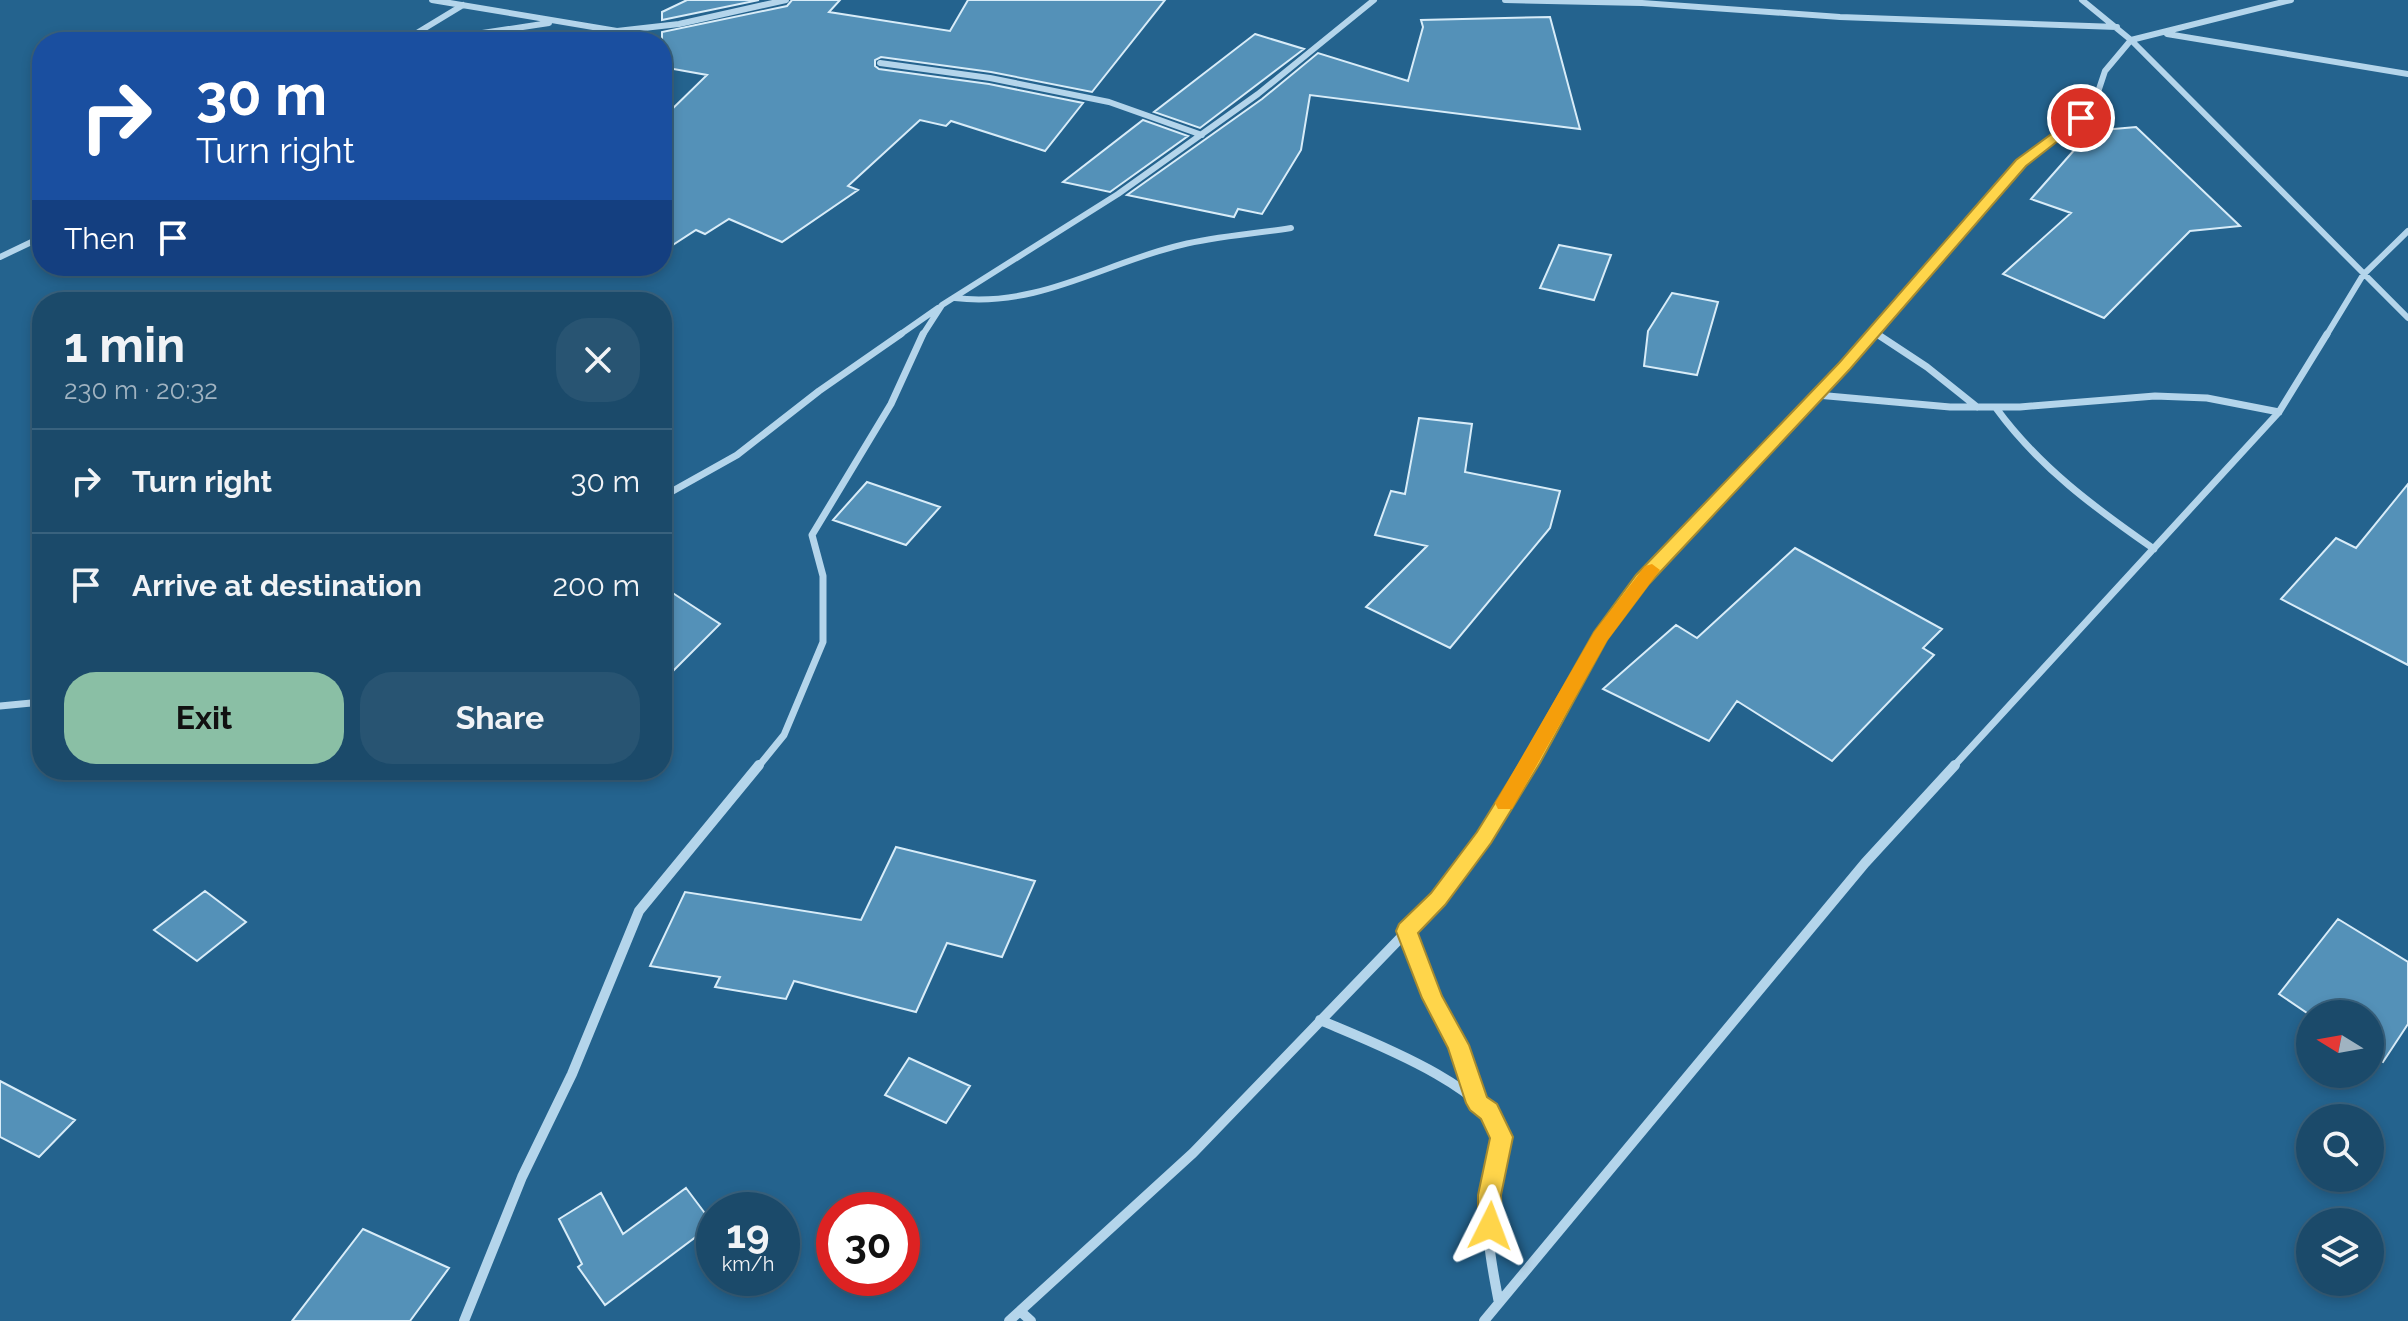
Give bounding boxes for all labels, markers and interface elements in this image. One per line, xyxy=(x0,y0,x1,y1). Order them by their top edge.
text: 30 m xyxy=(196,62,327,128)
icon: right xyxy=(64,64,168,168)
pin xyxy=(2047,84,2115,152)
icon: arrive xyxy=(2059,96,2103,140)
text: Turn right xyxy=(196,129,355,171)
icon: arrive xyxy=(151,216,195,260)
text: Then xyxy=(64,221,135,256)
text: 1 min xyxy=(64,317,185,373)
button: close xyxy=(556,318,640,402)
text: 230 m · 20:32 xyxy=(64,375,218,405)
icon: right xyxy=(64,459,108,503)
text: Turn right xyxy=(132,464,272,499)
text: 30 m xyxy=(570,464,640,499)
icon: arrive xyxy=(64,563,108,607)
text: Arrive at destination xyxy=(132,568,422,603)
text: 200 m xyxy=(552,568,640,603)
button: Exit xyxy=(64,672,344,764)
button: Share xyxy=(360,672,640,764)
north arrow xyxy=(2296,1000,2384,1088)
map controls xyxy=(2296,1000,2384,1296)
button: search xyxy=(2296,1104,2384,1192)
position arrow xyxy=(1448,1184,1532,1268)
speed limit sign: 30 xyxy=(816,1192,920,1296)
button: layers xyxy=(2296,1208,2384,1296)
text: 19 xyxy=(726,1210,770,1257)
text: km/h xyxy=(722,1252,774,1276)

